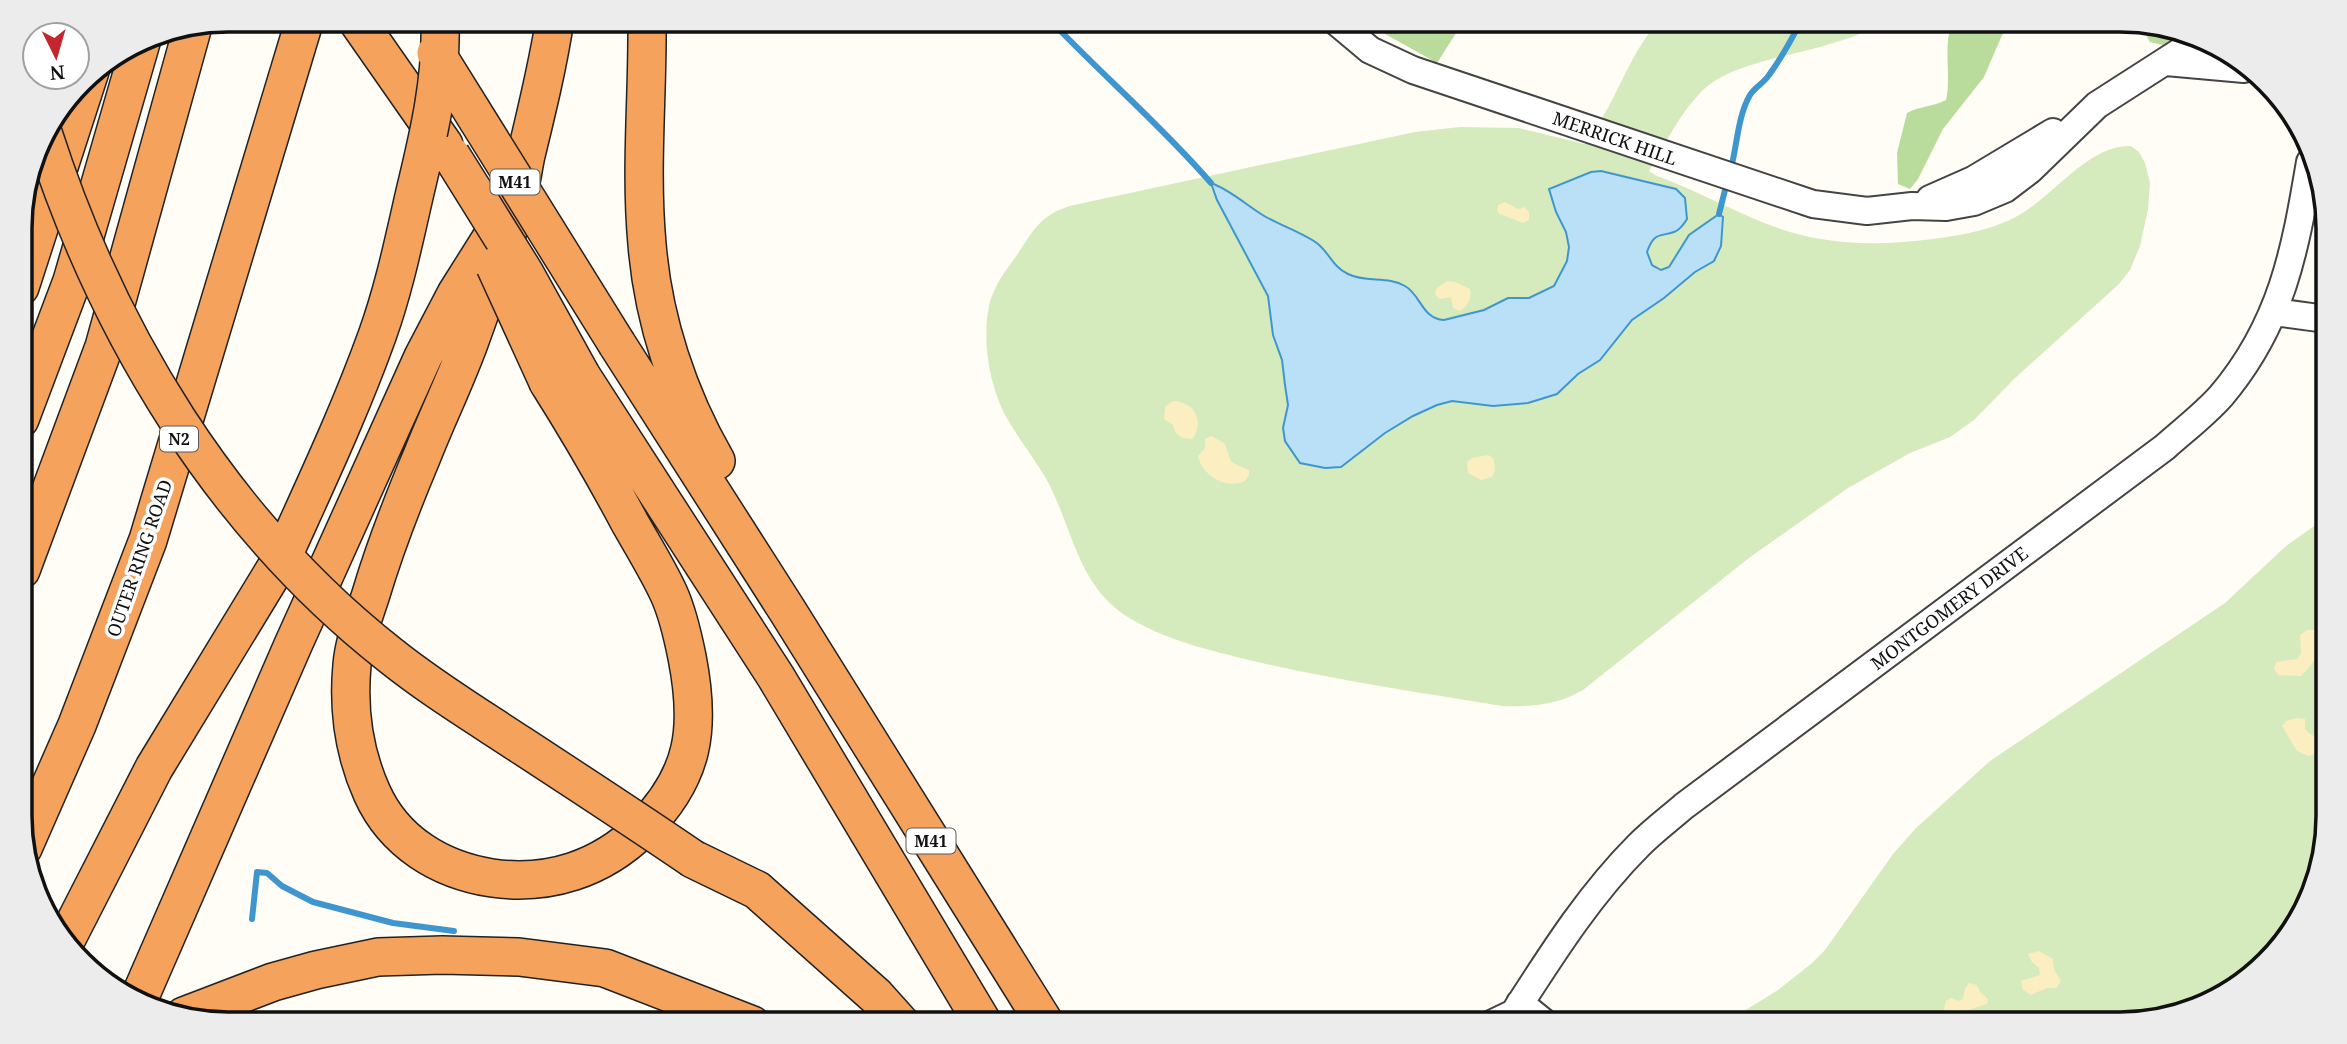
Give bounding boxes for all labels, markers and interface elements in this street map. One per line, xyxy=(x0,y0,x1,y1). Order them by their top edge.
north arrow xyxy=(21,21,91,91)
text: N xyxy=(49,59,66,87)
street label: MERRICK HILL xyxy=(1550,105,1680,171)
road number: M41 xyxy=(490,170,540,194)
road number: N2 xyxy=(160,426,198,452)
street label: OUTER RING ROAD xyxy=(101,476,177,640)
street label: MONTGOMERY DRIVE xyxy=(1866,541,2032,675)
road number: M41 xyxy=(906,828,956,854)

